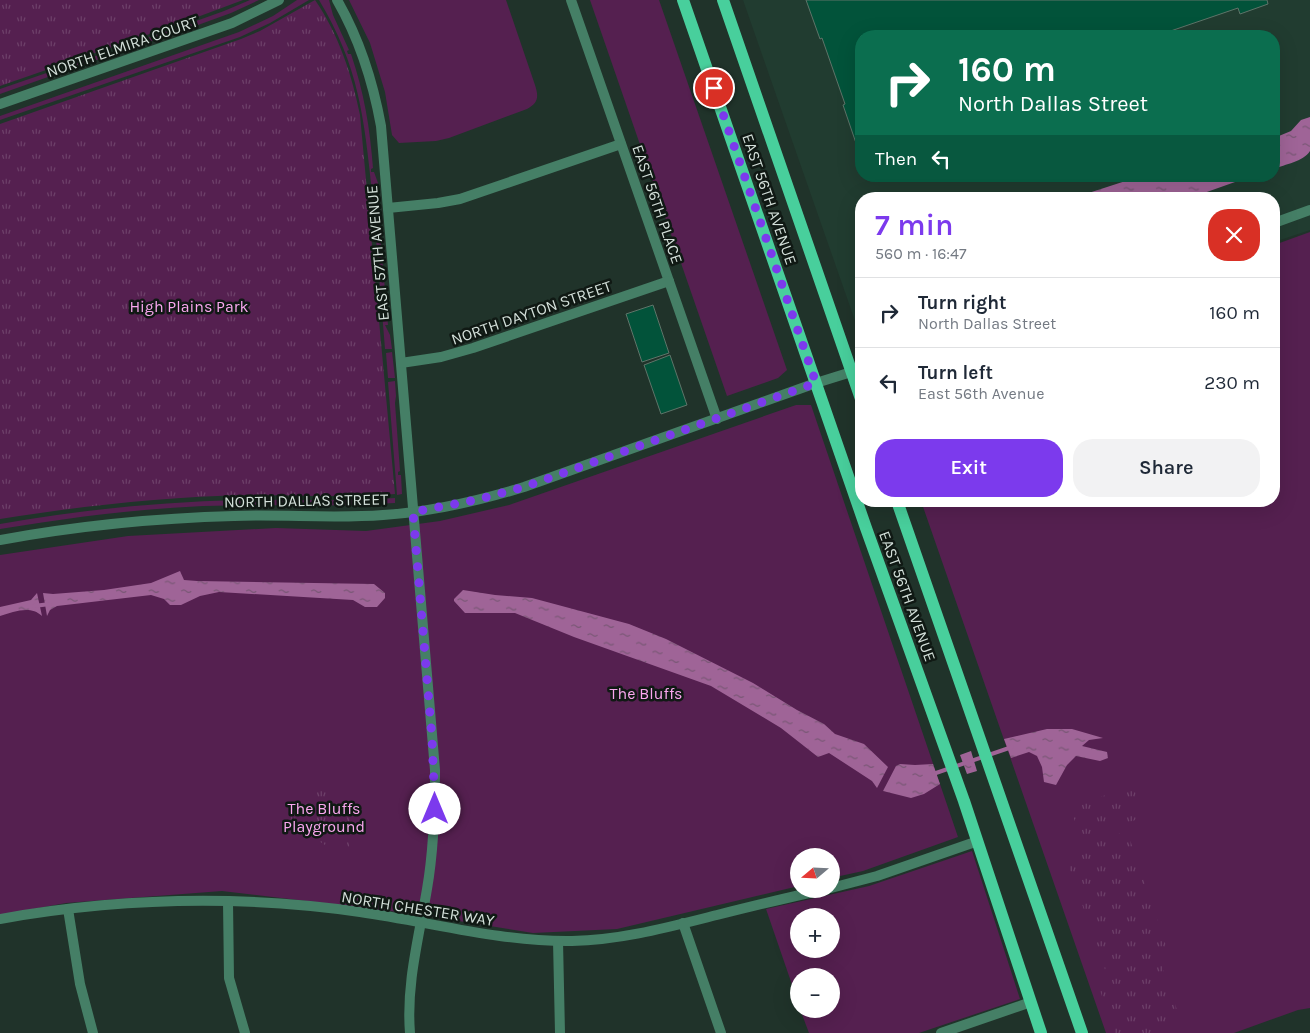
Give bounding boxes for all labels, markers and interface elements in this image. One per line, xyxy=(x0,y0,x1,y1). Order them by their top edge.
street label: NORTH ELMIRA COURT xyxy=(44,12,201,81)
text: 160 m xyxy=(958,49,1056,90)
icon: right xyxy=(875,50,940,115)
pin xyxy=(693,67,735,109)
icon: arrive xyxy=(700,74,728,102)
text: North Dallas Street xyxy=(958,91,1148,117)
street label: EAST 56TH AVENUE xyxy=(738,131,801,267)
street label: EAST 56TH PLACE xyxy=(628,142,687,266)
icon: left xyxy=(927,145,955,173)
text: Then xyxy=(875,148,917,170)
street label: EAST 57TH AVENUE xyxy=(362,184,393,321)
text: 7 min xyxy=(875,207,954,243)
button: close xyxy=(1208,209,1260,261)
text: 560 m · 16:47 xyxy=(875,244,967,263)
street label: NORTH DAYTON STREET xyxy=(449,276,614,349)
text: Turn right xyxy=(918,292,1007,314)
park label: High Plains Park xyxy=(129,297,249,316)
icon: right xyxy=(875,299,903,327)
text: 160 m xyxy=(1209,302,1260,324)
text: North Dallas Street xyxy=(918,314,1056,333)
text: Turn left xyxy=(918,362,993,384)
icon: left xyxy=(875,369,903,397)
text: 230 m xyxy=(1204,372,1260,394)
text: East 56th Avenue xyxy=(918,384,1044,403)
button: Exit xyxy=(875,439,1063,497)
button: Share xyxy=(1073,439,1260,497)
street label: NORTH DALLAS STREET xyxy=(224,490,388,511)
street label: EAST 56TH AVENUE xyxy=(875,528,940,664)
park label: The Bluffs xyxy=(610,684,682,703)
position arrow xyxy=(408,782,460,834)
park label: The Bluffs Playground xyxy=(283,799,365,836)
north arrow xyxy=(790,848,840,898)
map controls xyxy=(790,848,840,1018)
street label: NORTH CHESTER WAY xyxy=(340,887,496,930)
button: + xyxy=(790,908,840,958)
button: − xyxy=(790,968,840,1018)

